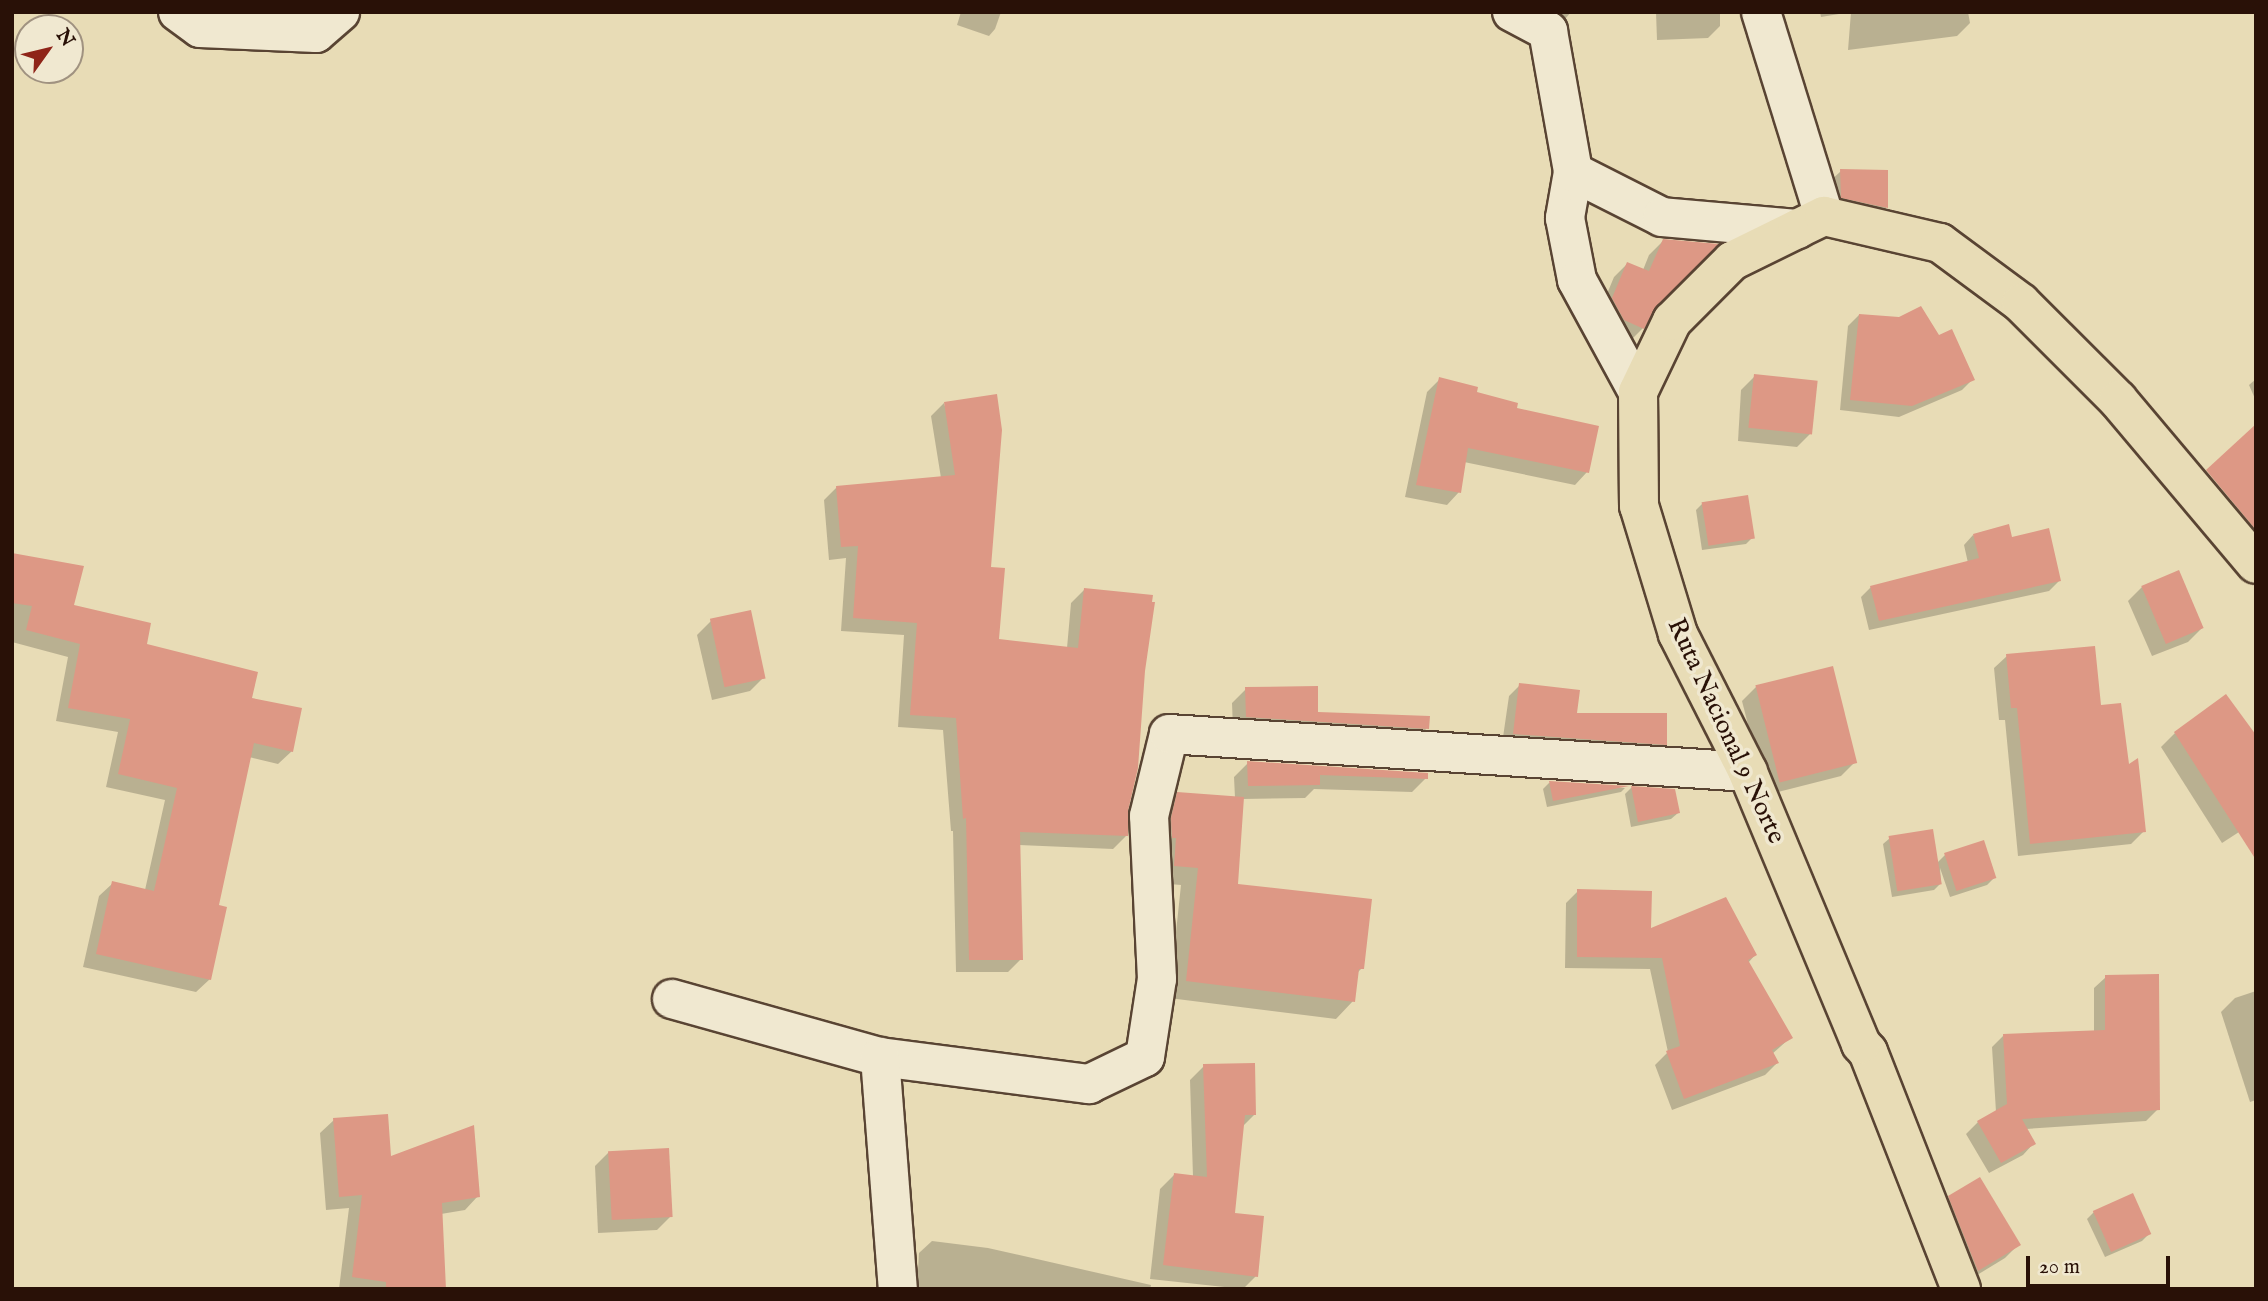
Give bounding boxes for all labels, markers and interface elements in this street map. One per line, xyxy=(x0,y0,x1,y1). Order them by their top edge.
north arrow xyxy=(14,14,84,84)
text: N xyxy=(50,25,79,52)
street label: Ruta Nacional 9 Norte xyxy=(1660,613,1792,849)
scale bar xyxy=(2030,1242,2174,1286)
text: 20 m xyxy=(2039,1254,2080,1281)

